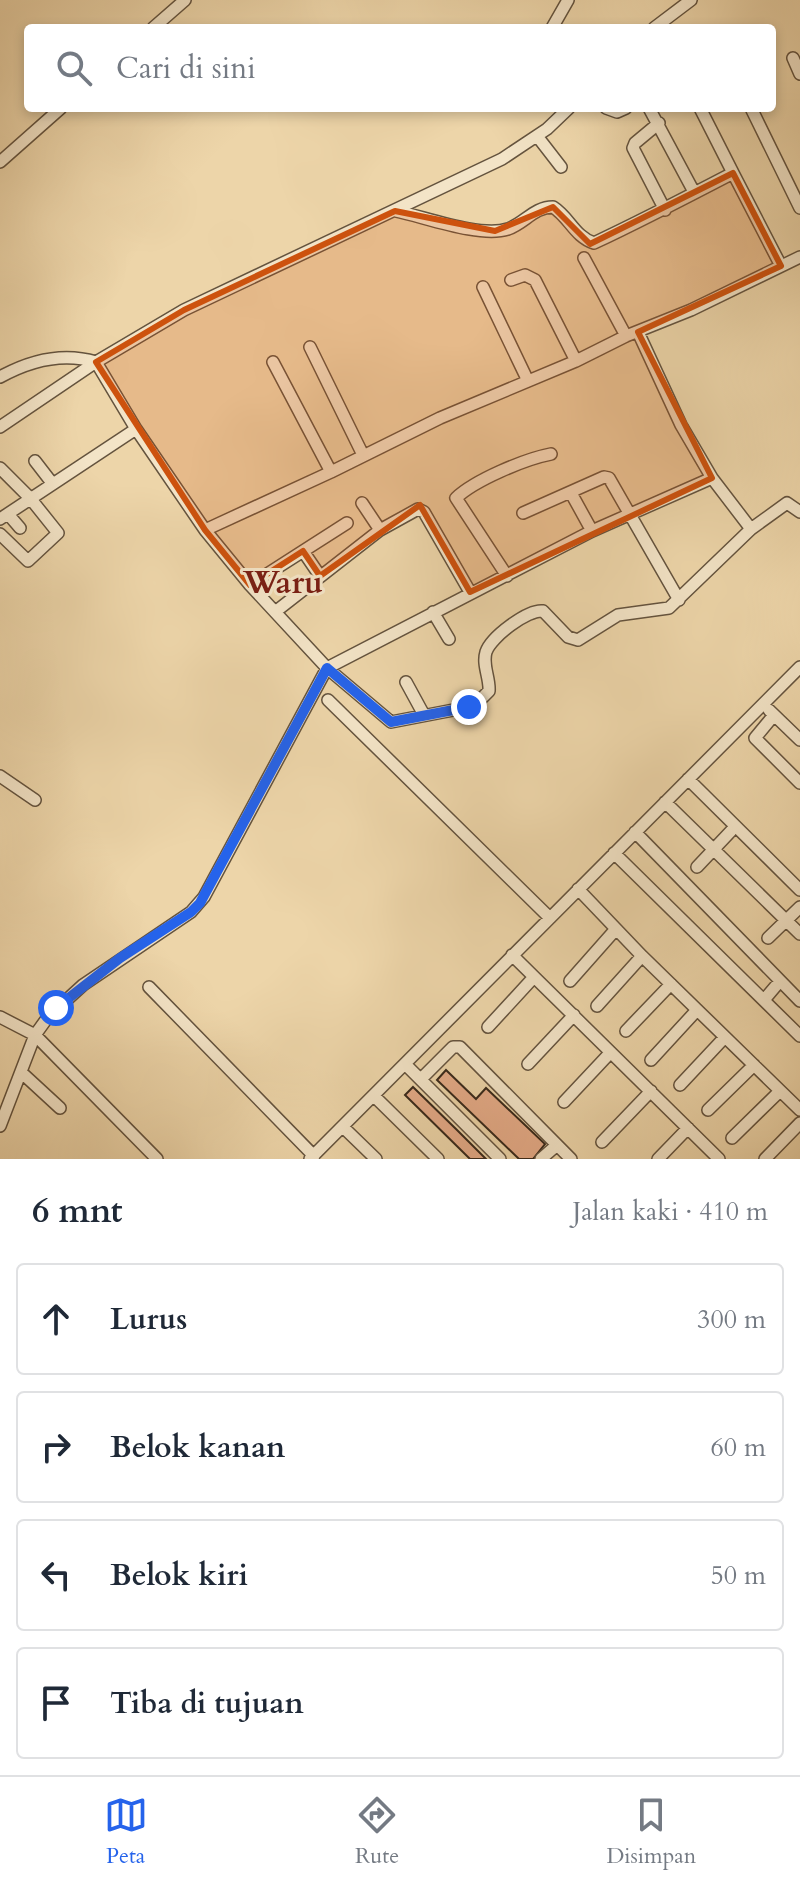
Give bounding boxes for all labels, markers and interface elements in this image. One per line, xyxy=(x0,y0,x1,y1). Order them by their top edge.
search box xyxy=(24,24,776,112)
icon: search xyxy=(52,46,96,90)
text: Cari di sini xyxy=(116,48,256,89)
district label: Waru xyxy=(242,561,323,605)
route end xyxy=(451,689,487,725)
route start xyxy=(38,990,74,1026)
text: 6 mnt xyxy=(32,1188,122,1234)
text: Jalan kaki · 410 m xyxy=(572,1194,768,1229)
icon: ahead xyxy=(34,1297,78,1341)
text: Lurus xyxy=(110,1299,187,1340)
text: 300 m xyxy=(697,1302,766,1337)
icon: right xyxy=(34,1425,78,1469)
text: Belok kanan xyxy=(110,1427,285,1468)
text: 60 m xyxy=(710,1430,766,1465)
icon: left xyxy=(34,1553,78,1597)
text: Belok kiri xyxy=(110,1555,248,1596)
text: 50 m xyxy=(710,1558,766,1593)
icon: arrive xyxy=(34,1681,78,1725)
text: Tiba di tujuan xyxy=(110,1683,304,1724)
tab: Peta xyxy=(104,1793,148,1871)
tab: Rute xyxy=(355,1793,399,1871)
tab: Disimpan xyxy=(606,1793,696,1871)

